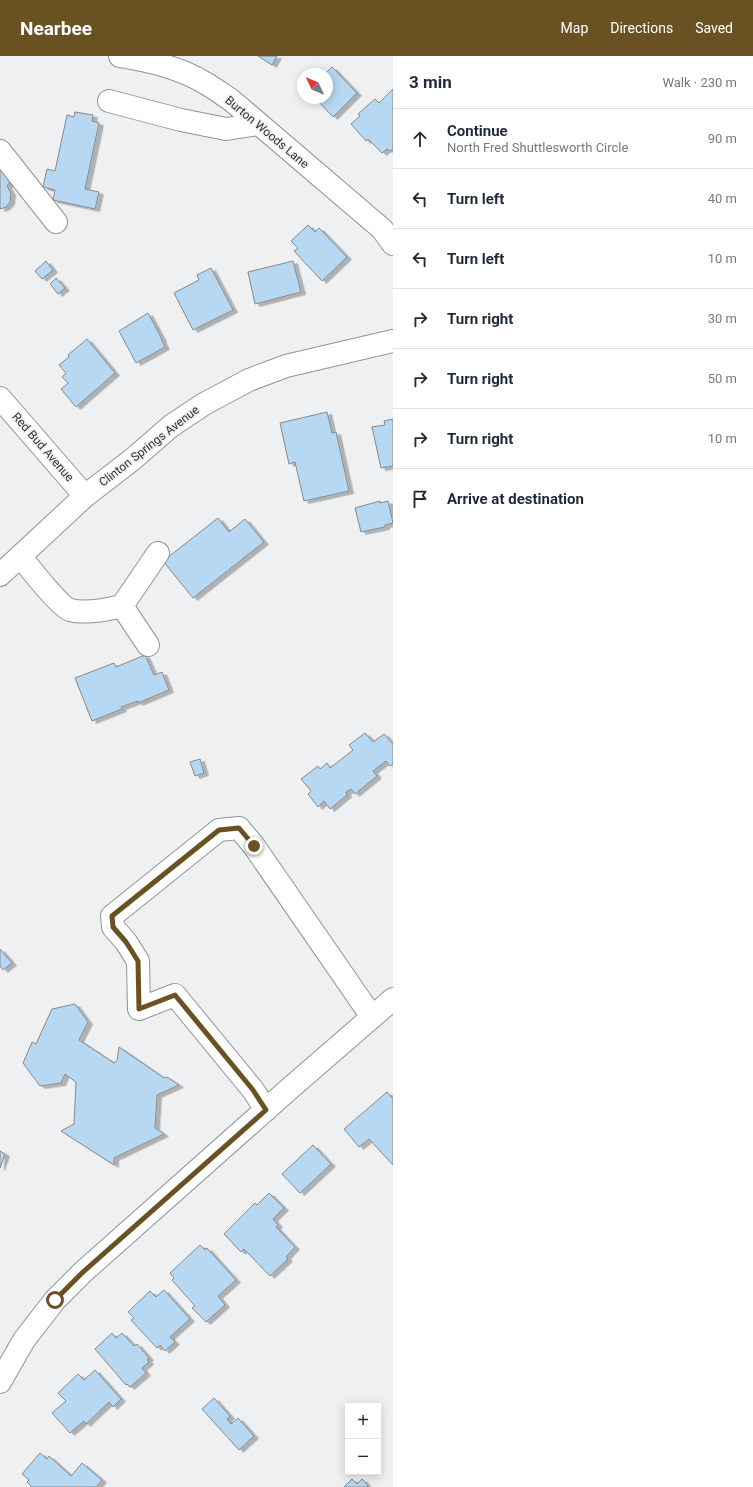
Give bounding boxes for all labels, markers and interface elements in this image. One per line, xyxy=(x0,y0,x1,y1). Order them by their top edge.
text: Nearbee xyxy=(20,17,92,40)
text: Map xyxy=(561,20,588,36)
text: Directions xyxy=(610,20,673,36)
text: Saved xyxy=(695,20,733,36)
north arrow xyxy=(297,68,333,104)
text: 3 min xyxy=(409,72,452,92)
text: Walk · 230 m xyxy=(662,75,737,90)
street label: Burton Woods Lane xyxy=(222,93,312,171)
text: Continue xyxy=(447,122,508,140)
icon: ahead xyxy=(409,128,431,150)
text: 90 m xyxy=(708,131,737,146)
text: North Fred Shuttlesworth Circle xyxy=(447,140,628,155)
icon: left xyxy=(409,188,431,210)
text: Turn left xyxy=(447,190,504,208)
text: 40 m xyxy=(708,191,737,206)
icon: left xyxy=(409,248,431,270)
text: Turn left xyxy=(447,250,504,268)
text: 10 m xyxy=(708,251,737,266)
icon: right xyxy=(409,308,431,330)
text: Turn right xyxy=(447,310,513,328)
text: 30 m xyxy=(708,311,737,326)
icon: right xyxy=(409,368,431,390)
text: Turn right xyxy=(447,370,513,388)
text: 50 m xyxy=(708,371,737,386)
street label: Clinton Springs Avenue xyxy=(96,403,202,489)
street label: Red Bud Avenue xyxy=(9,410,77,484)
icon: right xyxy=(409,428,431,450)
text: Turn right xyxy=(447,430,513,448)
text: 10 m xyxy=(708,431,737,446)
icon: arrive xyxy=(409,488,431,510)
text: Arrive at destination xyxy=(447,490,584,508)
route end xyxy=(245,837,263,855)
route start xyxy=(46,1291,64,1309)
map controls xyxy=(345,1403,381,1475)
button: + xyxy=(345,1403,381,1439)
button: − xyxy=(345,1439,381,1475)

